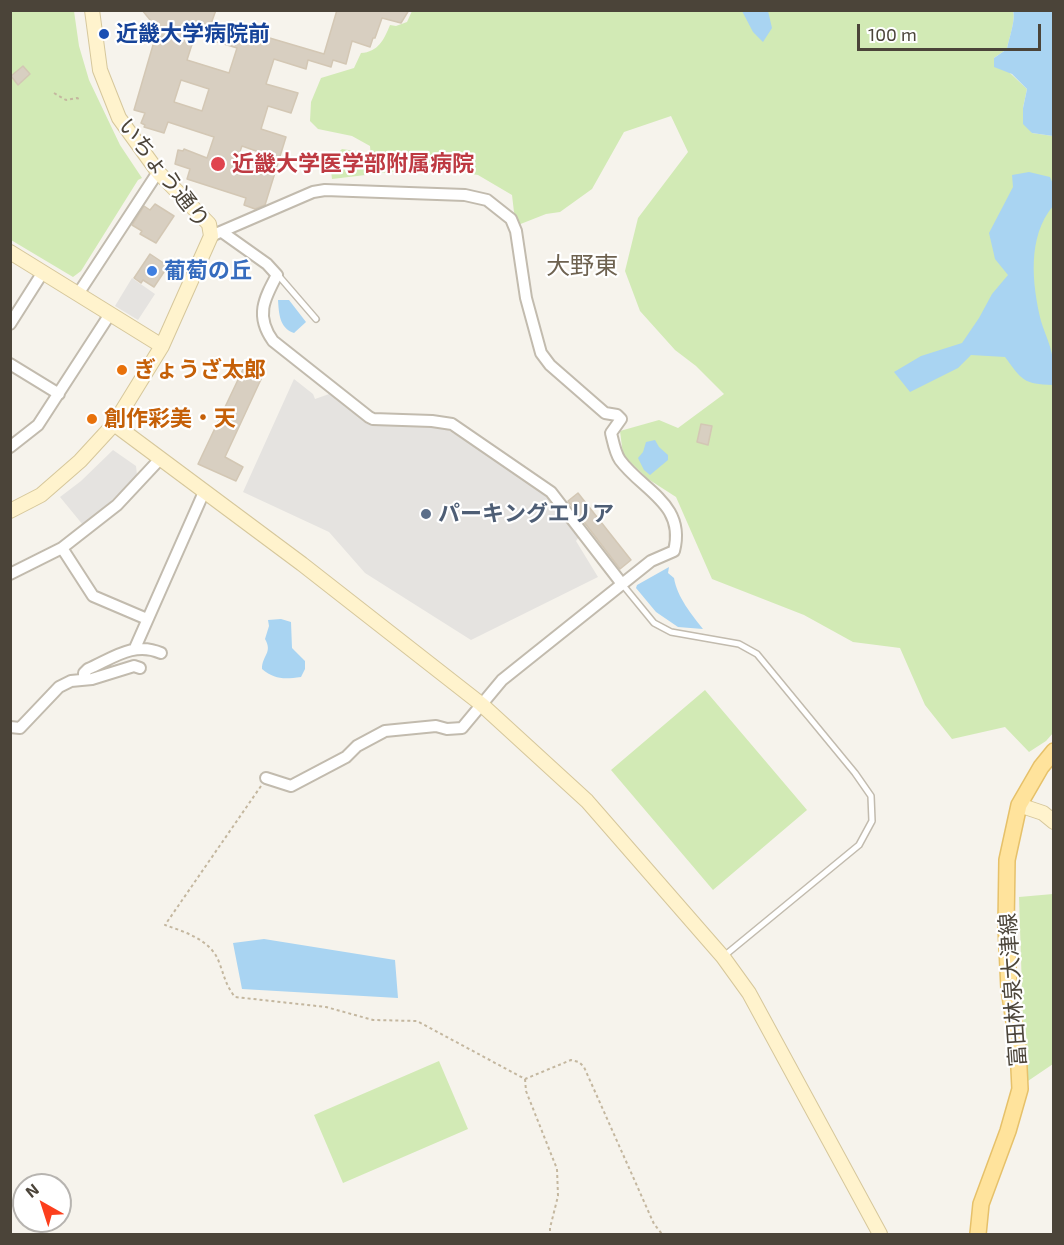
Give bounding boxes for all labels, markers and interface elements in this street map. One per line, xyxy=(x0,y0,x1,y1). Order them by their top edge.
scale bar xyxy=(860,12,1044,50)
place label: 近畿大学病院前 xyxy=(116,21,270,47)
text: 100 m xyxy=(868,23,917,45)
marker: 近畿大学病院前 xyxy=(97,27,111,41)
street label: いちょう通り xyxy=(113,113,215,233)
place label: 近畿大学医学部附属病院 xyxy=(232,151,474,177)
marker: 近畿大学医学部附属病院 xyxy=(209,155,227,173)
district label: 大野東 xyxy=(546,252,618,280)
place label: 葡萄の丘 xyxy=(164,258,252,284)
marker: 葡萄の丘 xyxy=(145,264,159,278)
place label: ぎょうざ太郎 xyxy=(134,357,266,383)
marker: ぎょうざ太郎 xyxy=(115,363,129,377)
place label: 創作彩美・天 xyxy=(104,406,236,432)
marker: 創作彩美・天 xyxy=(85,412,99,426)
place label: パーキングエリア xyxy=(438,501,614,527)
marker: パーキングエリア xyxy=(419,507,433,521)
street label: 富田林泉大津線 xyxy=(994,912,1032,1068)
north arrow xyxy=(12,1173,72,1233)
text: N xyxy=(21,1179,42,1201)

